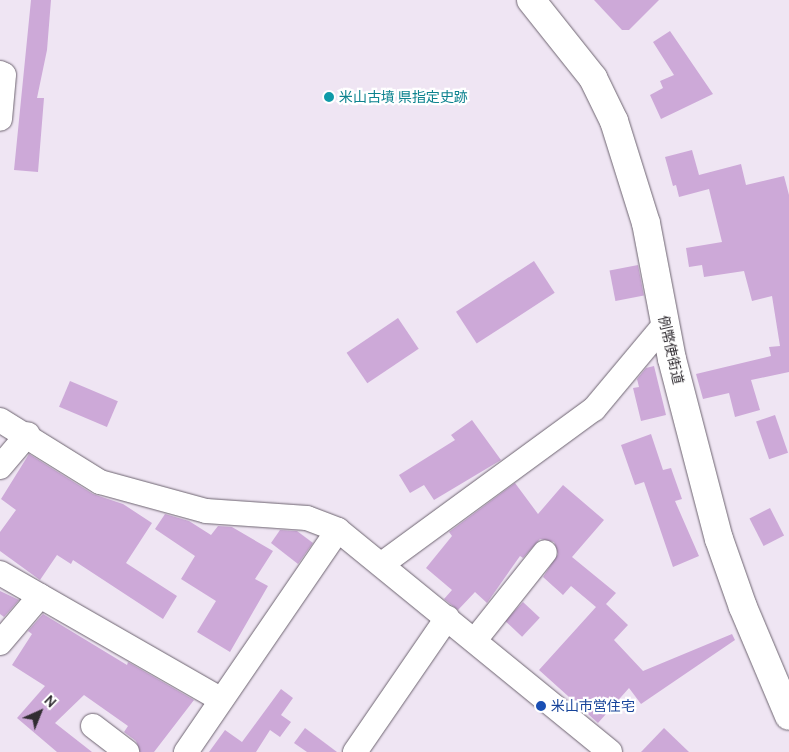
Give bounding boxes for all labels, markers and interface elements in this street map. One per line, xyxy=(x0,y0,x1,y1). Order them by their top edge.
place label: 米山古墳 県指定史跡 xyxy=(339,89,468,105)
marker: 米山古墳 県指定史跡 xyxy=(323,91,335,103)
street label: 例幣使街道 xyxy=(655,314,687,386)
north arrow xyxy=(15,687,65,737)
text: N xyxy=(41,691,61,711)
place label: 米山市営住宅 xyxy=(551,698,635,714)
marker: 米山市営住宅 xyxy=(535,700,547,712)

